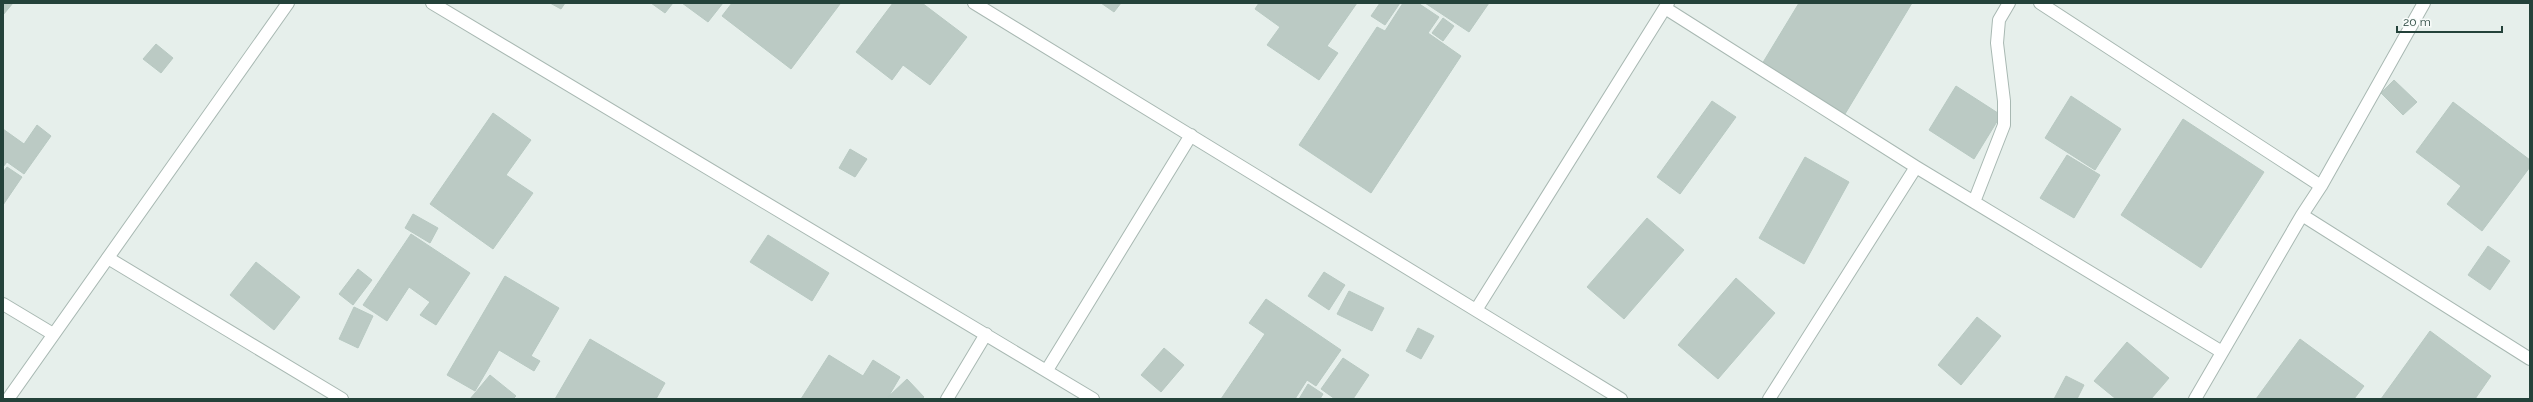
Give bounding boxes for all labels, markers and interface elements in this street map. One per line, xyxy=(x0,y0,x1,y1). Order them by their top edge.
scale bar xyxy=(2397,8,2502,34)
text: 20 m xyxy=(2403,15,2431,29)

